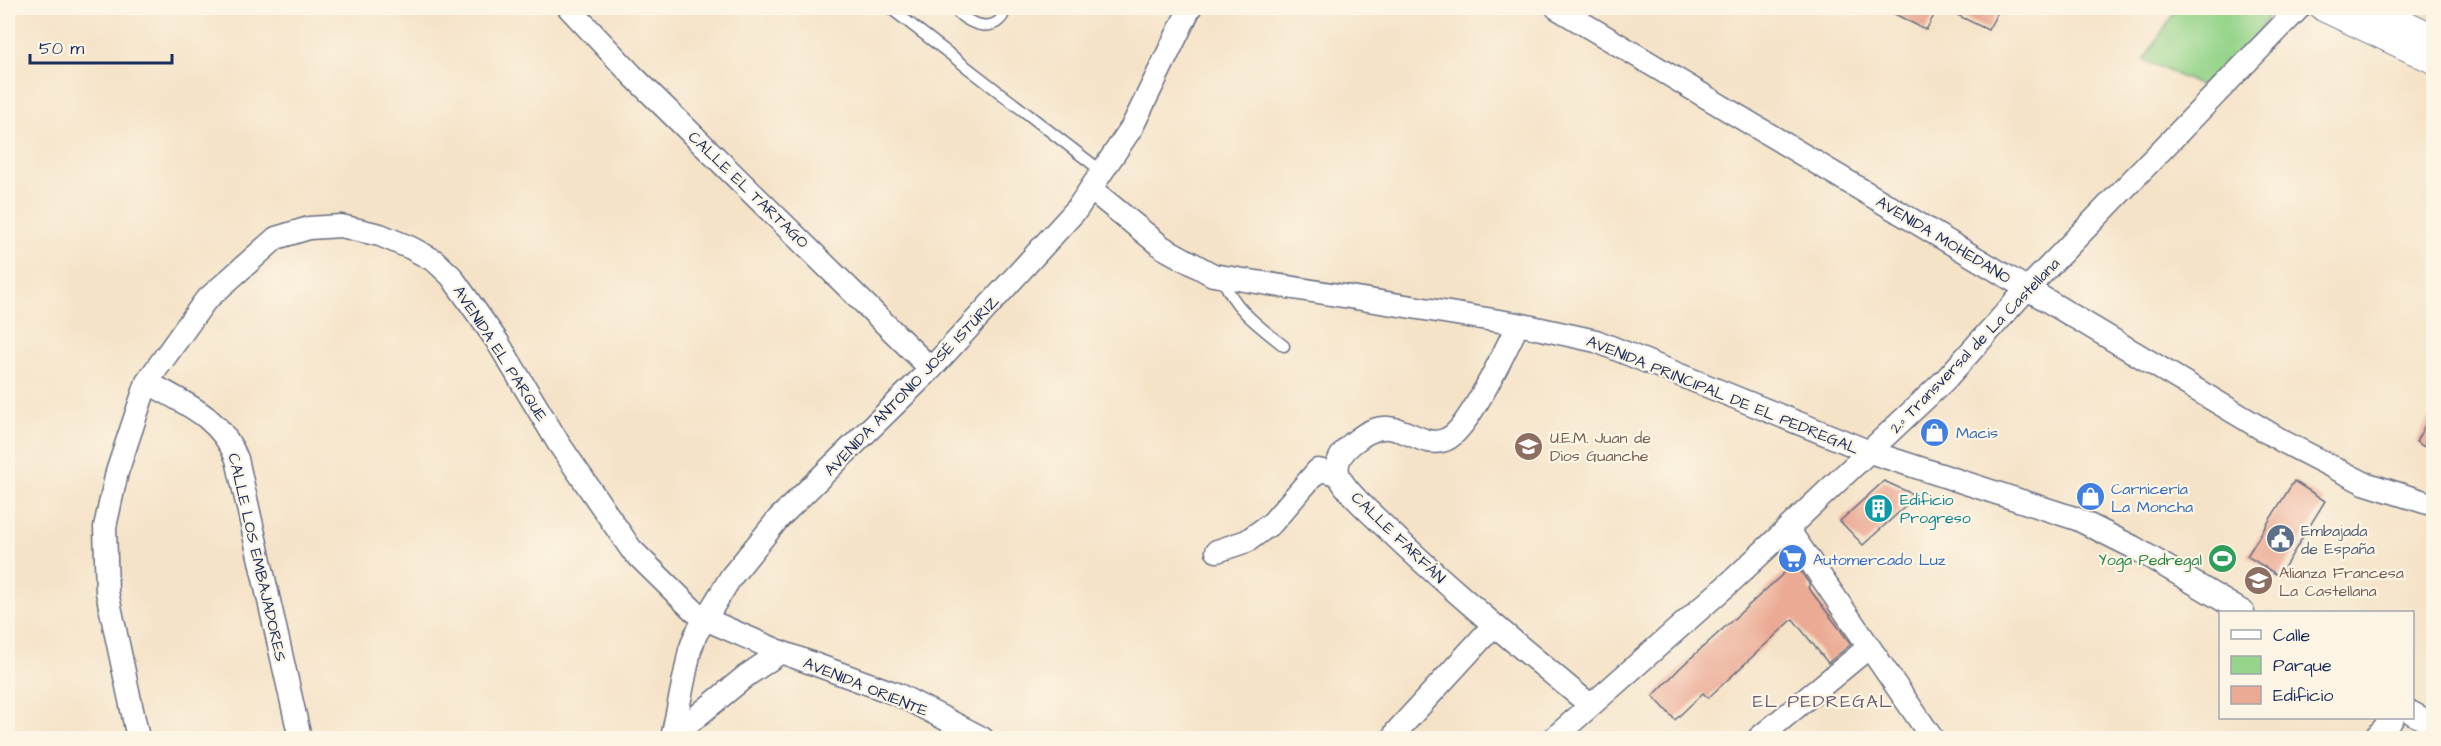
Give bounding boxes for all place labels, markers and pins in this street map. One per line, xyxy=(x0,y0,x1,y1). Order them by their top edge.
shop icon: Macis xyxy=(1919,416,1951,448)
place label: Macis xyxy=(1956,422,1998,444)
place label: U.E.M. Juan de Dios Guanche xyxy=(1550,427,1651,467)
school or university icon: U.E.M. Juan de Dios Guanche xyxy=(1513,430,1545,462)
place label: Carnicería La Moncha xyxy=(2111,478,2193,518)
shop icon: Carnicería La Moncha xyxy=(2074,481,2106,513)
place label: Edificio Progreso xyxy=(1900,489,1971,530)
building icon: Edificio Progreso xyxy=(1863,492,1895,524)
place label: Embajada de España xyxy=(2301,520,2375,560)
public building icon: Embajada de España xyxy=(2264,523,2296,555)
supermarket icon: Automercado Luz xyxy=(1776,543,1808,575)
sports icon: Yoga Pedregal xyxy=(2207,543,2239,575)
place label: Automercado Luz xyxy=(1813,549,1946,571)
place label: Yoga Pedregal xyxy=(2098,549,2202,572)
place label: Alianza Francesa La Castellana xyxy=(2279,562,2404,602)
school or university icon: Alianza Francesa La Castellana xyxy=(2242,565,2274,597)

